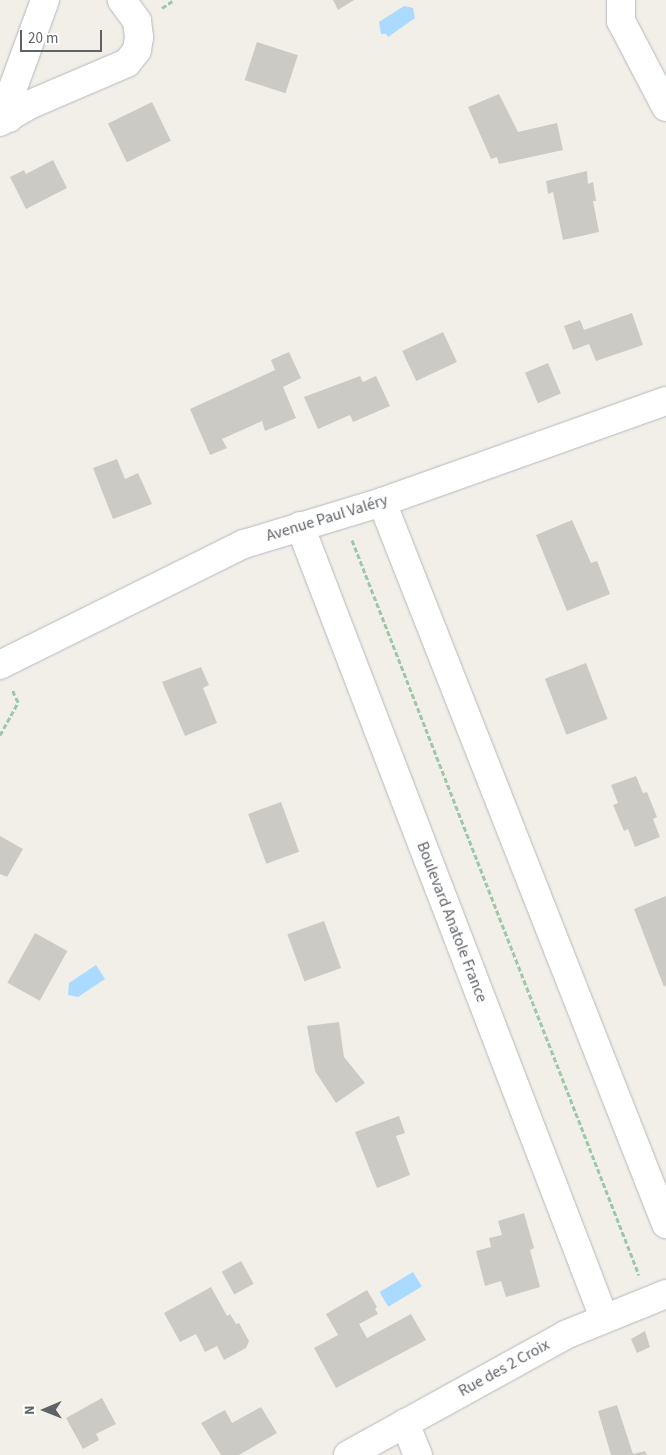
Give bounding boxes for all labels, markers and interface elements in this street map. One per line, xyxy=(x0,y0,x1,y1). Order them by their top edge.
scale bar xyxy=(22,20,105,52)
text: 20 m xyxy=(28,28,58,49)
street label: Avenue Paul Valéry xyxy=(264,490,390,546)
street label: Boulevard Anatole France xyxy=(413,839,491,1005)
street label: Rue des 2 Croix xyxy=(455,1335,553,1401)
north arrow xyxy=(20,1385,70,1435)
text: N xyxy=(20,1405,40,1415)

